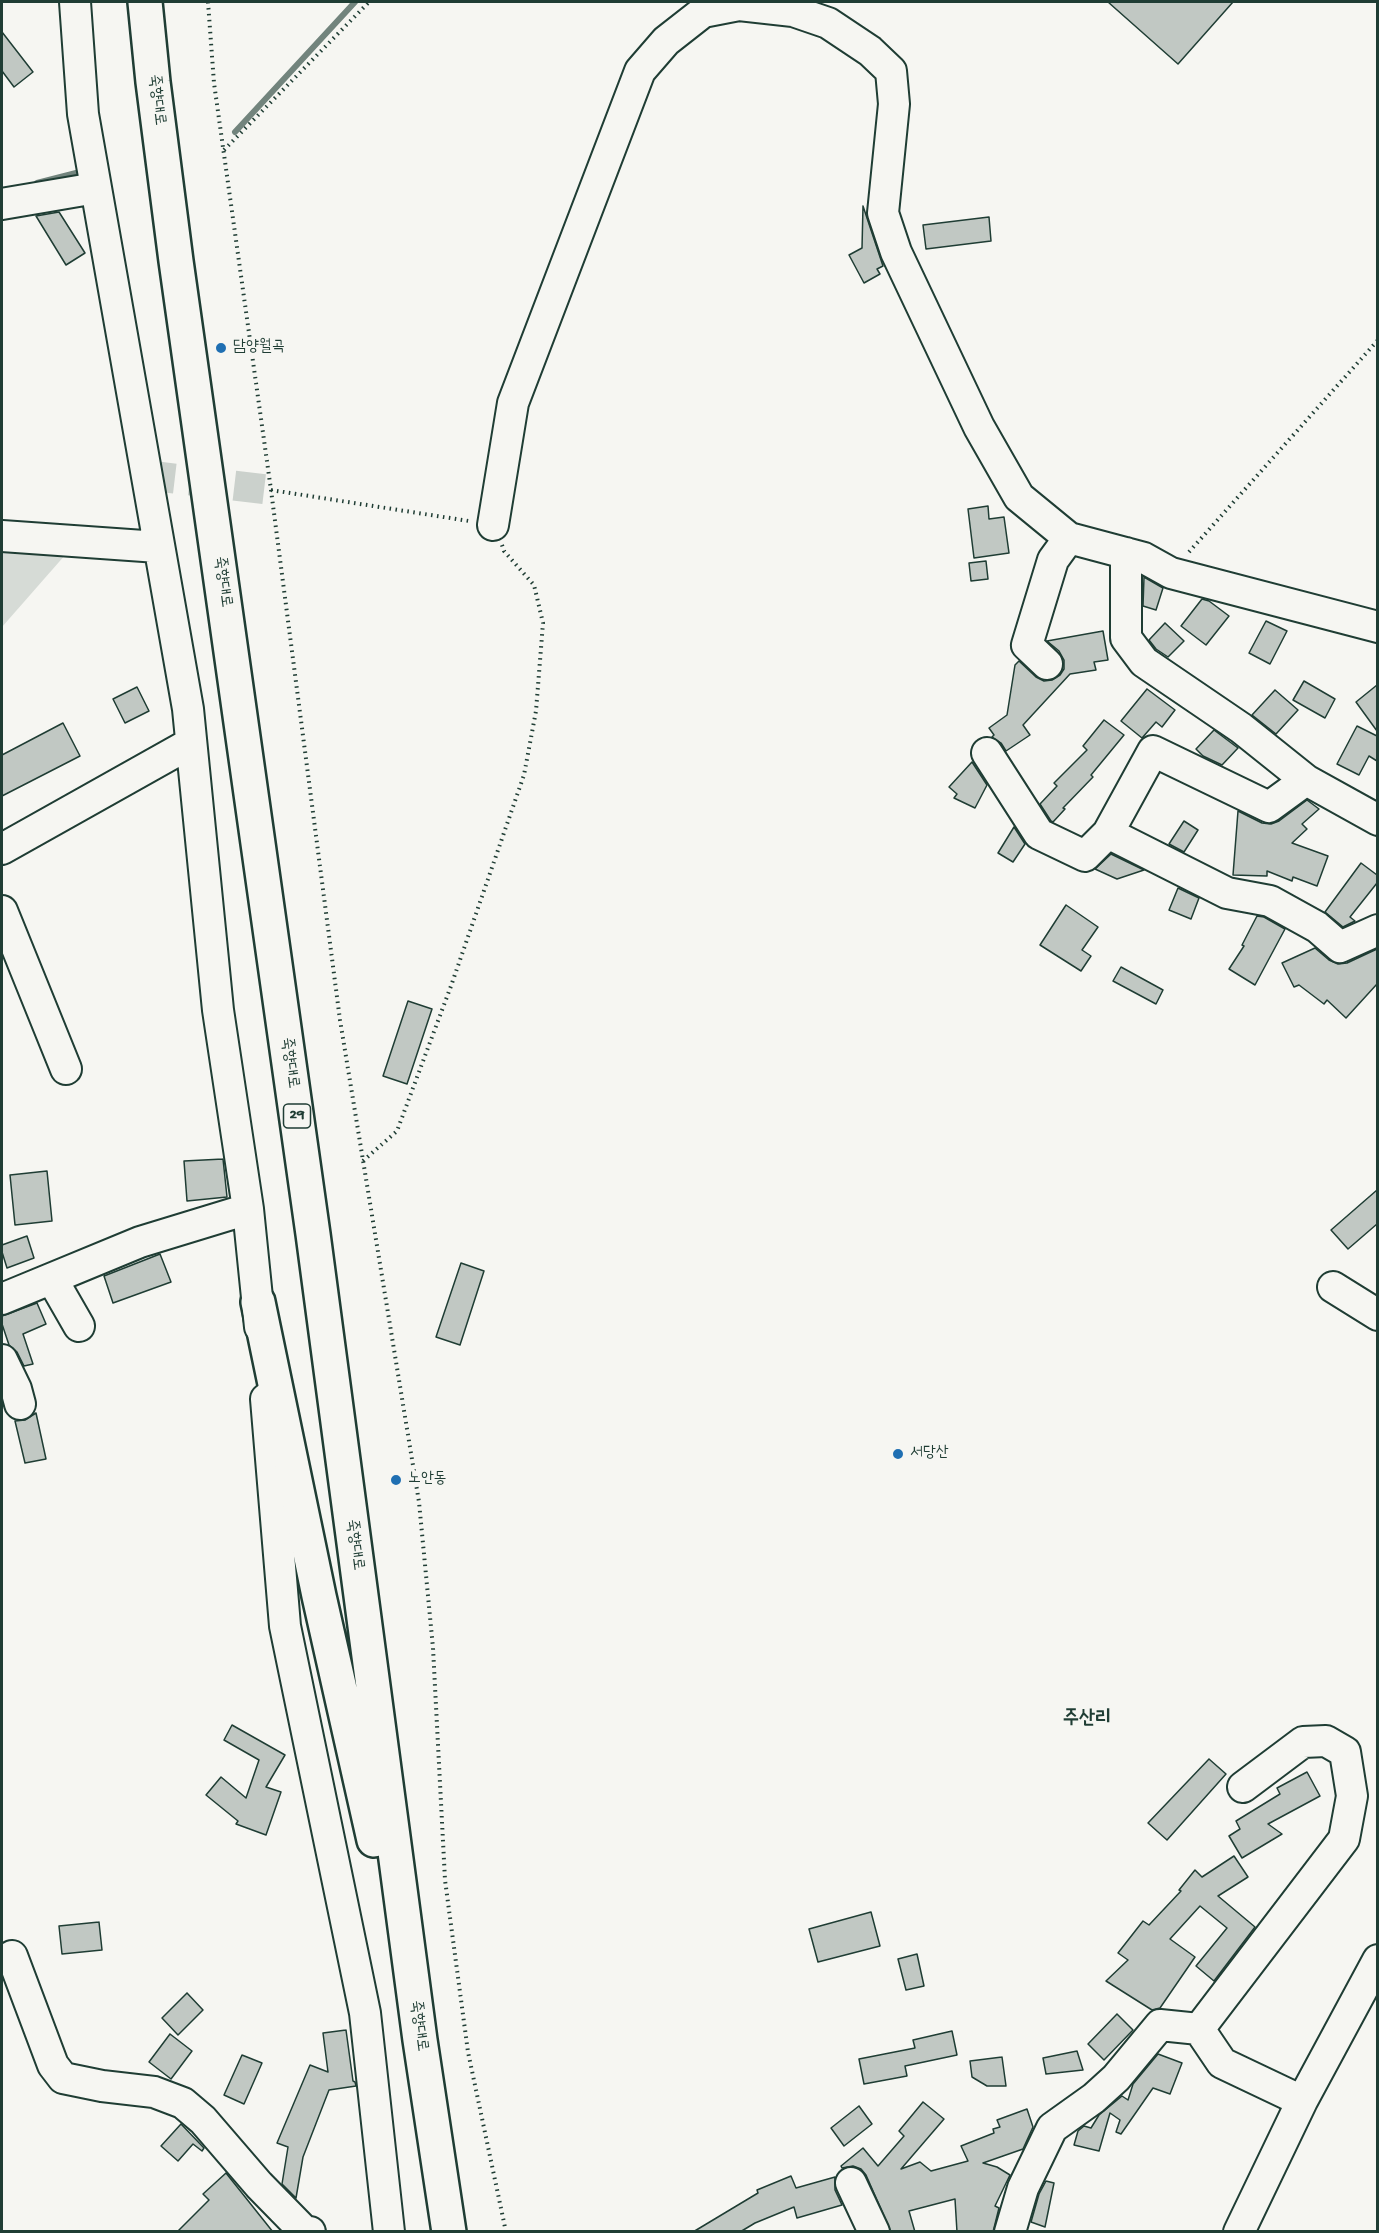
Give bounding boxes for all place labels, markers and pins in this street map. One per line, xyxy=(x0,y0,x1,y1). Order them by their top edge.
place label: 담양월곡 xyxy=(233,338,284,358)
marker: 담양월곡 xyxy=(214,341,228,355)
place label: 서당산 xyxy=(910,1444,949,1464)
marker: 서당산 xyxy=(891,1447,905,1461)
place label: 노안동 xyxy=(408,1470,447,1490)
marker: 노안동 xyxy=(389,1473,403,1487)

